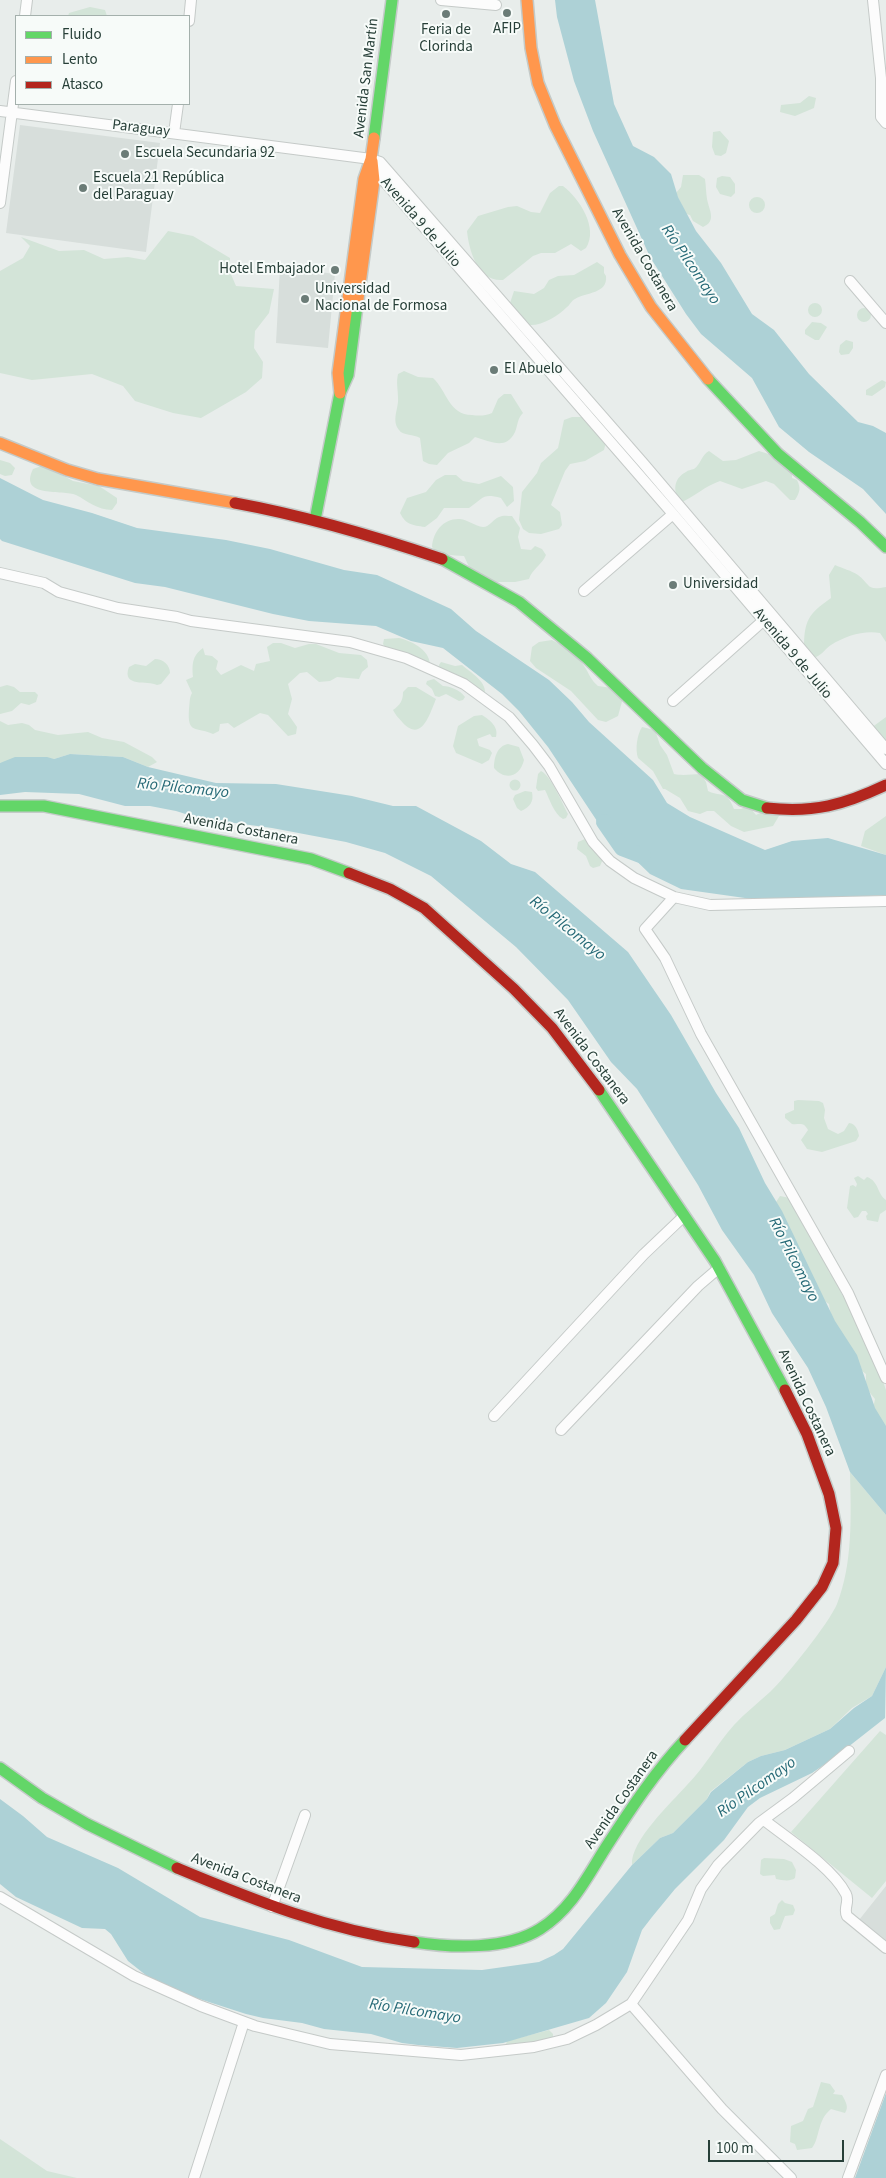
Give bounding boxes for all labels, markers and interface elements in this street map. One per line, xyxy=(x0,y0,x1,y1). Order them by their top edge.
marker: AFIP xyxy=(501,7,513,19)
marker: Feria de Clorinda xyxy=(440,8,452,20)
legend xyxy=(15,15,190,105)
street label: Avenida San Martín xyxy=(351,17,383,139)
place label: AFIP xyxy=(493,21,521,39)
place label: Feria de Clorinda xyxy=(419,22,473,57)
text: Fluido xyxy=(62,24,102,45)
text: Lento xyxy=(62,49,98,70)
text: Atasco xyxy=(62,74,103,95)
street label: Paraguay xyxy=(111,117,171,141)
place label: Escuela Secundaria 92 xyxy=(135,145,275,163)
marker: Escuela Secundaria 92 xyxy=(119,148,131,160)
place label: Escuela 21 República del Paraguay xyxy=(93,170,224,205)
street label: Avenida 9 de Julio xyxy=(376,174,464,272)
marker: Escuela 21 República del Paraguay xyxy=(77,182,89,194)
street label: Avenida Costanera xyxy=(607,205,681,315)
water label: Río Pilcomayo xyxy=(656,221,724,309)
place label: Hotel Embajador xyxy=(219,261,325,279)
marker: Hotel Embajador xyxy=(329,264,341,276)
place label: Universidad Nacional de Formosa xyxy=(315,281,447,316)
marker: Universidad Nacional de Formosa xyxy=(299,293,311,305)
place label: El Abuelo xyxy=(504,361,563,379)
marker: El Abuelo xyxy=(488,364,500,376)
place label: Universidad xyxy=(683,576,758,594)
marker: Universidad xyxy=(667,579,679,591)
street label: Avenida 9 de Julio xyxy=(749,605,835,703)
water label: Río Pilcomayo xyxy=(136,775,230,803)
street label: Avenida Costanera xyxy=(182,810,300,850)
water label: Río Pilcomayo xyxy=(525,892,609,966)
street label: Avenida Costanera xyxy=(549,1005,633,1109)
water label: Río Pilcomayo xyxy=(763,1215,823,1305)
street label: Avenida Costanera xyxy=(773,1347,839,1459)
street label: Avenida Costanera xyxy=(581,1747,663,1853)
water label: Río Pilcomayo xyxy=(714,1754,800,1822)
street label: Avenida Costanera xyxy=(189,1850,303,1908)
water label: Río Pilcomayo xyxy=(368,1995,462,2029)
scale bar xyxy=(711,2130,847,2162)
text: 100 m xyxy=(716,2138,754,2159)

